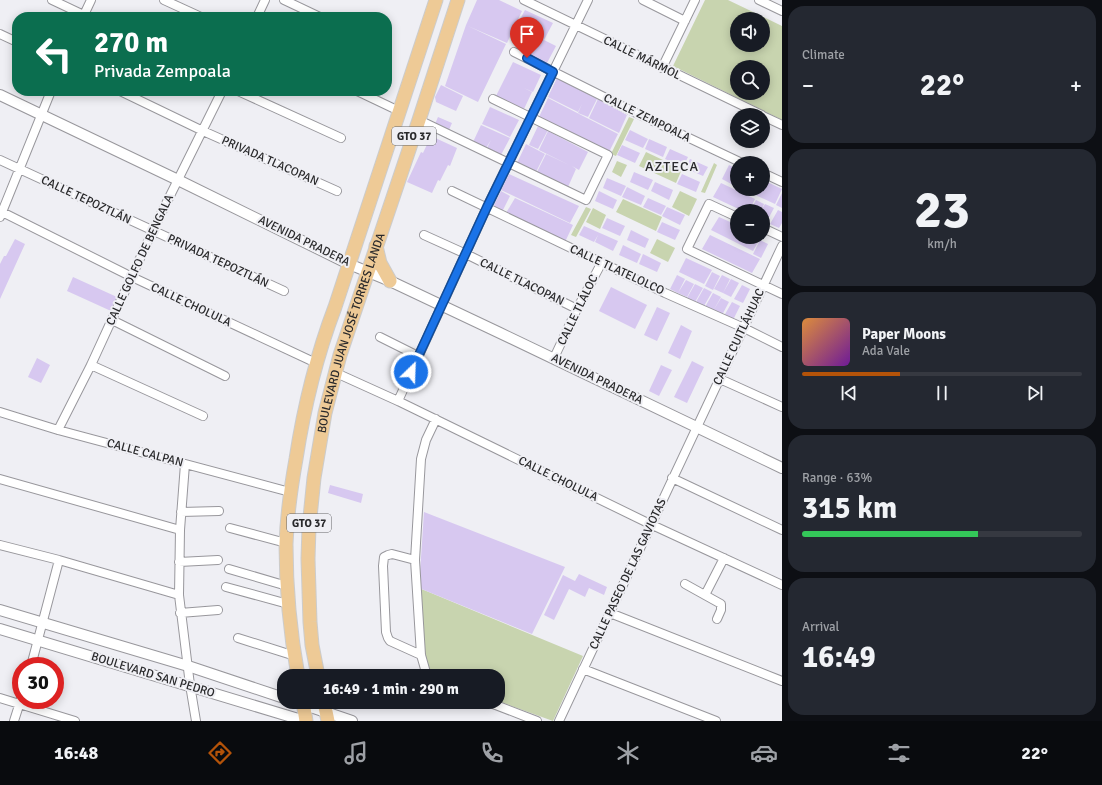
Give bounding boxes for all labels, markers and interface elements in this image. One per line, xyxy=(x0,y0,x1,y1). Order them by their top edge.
map controls xyxy=(730,12,770,244)
button: sound xyxy=(730,12,770,52)
pin xyxy=(510,17,544,58)
icon: arrive xyxy=(516,23,538,45)
text: 270 m xyxy=(94,26,168,60)
icon: left xyxy=(28,28,80,80)
street label: CALLE MÁRMOL xyxy=(601,33,683,83)
text: Climate xyxy=(802,47,845,63)
text: Privada Zempoala xyxy=(94,60,231,82)
button: search xyxy=(730,60,770,100)
text: 22° xyxy=(920,67,964,104)
text: − xyxy=(802,72,814,99)
text: + xyxy=(1070,72,1082,99)
street label: CALLE ZEMPOALA xyxy=(601,90,694,146)
button: layers xyxy=(730,108,770,148)
road number: GTO 37 xyxy=(392,127,436,145)
street label: PRIVADA TLACOPAN xyxy=(219,133,321,189)
button: + xyxy=(730,156,770,196)
district label: AZTECA xyxy=(645,158,699,175)
street label: CALLE TEPOZTLÁN xyxy=(39,173,133,227)
text: 23 xyxy=(914,178,970,242)
street label: CALLE GOLFO DE BENGALA xyxy=(103,192,177,328)
button: − xyxy=(730,204,770,244)
street label: AVENIDA PRADERA xyxy=(256,212,353,270)
street label: BOULEVARD JUAN JOSÉ TORRES LANDA xyxy=(314,230,388,434)
street label: PRIVADA TEPOZTLÁN xyxy=(165,231,271,291)
text: km/h xyxy=(927,236,957,252)
street label: CALLE TLATELOLCO xyxy=(567,242,667,298)
street label: CALLE TLACOPAN xyxy=(477,255,567,309)
street label: CALLE TLÁLOC xyxy=(554,272,602,348)
street label: CALLE CHOLULA xyxy=(148,280,234,330)
street label: CALLE CUITLÁHUAC xyxy=(710,286,768,388)
text: Paper Moons xyxy=(862,325,946,343)
text: Ada Vale xyxy=(862,343,910,359)
street label: AVENIDA PRADERA xyxy=(549,350,646,408)
position arrow xyxy=(390,351,432,393)
icon: previous xyxy=(838,382,860,404)
icon: pause xyxy=(931,382,953,404)
icon: next xyxy=(1024,382,1046,404)
street label: CALLE CALPAN xyxy=(105,436,185,470)
street label: CALLE CHOLULA xyxy=(516,453,601,505)
text: Range · 63% xyxy=(802,470,872,486)
text: 315 km xyxy=(802,490,897,527)
street label: CALLE PASEO DE LAS GAVIOTAS xyxy=(586,496,670,652)
road number: GTO 37 xyxy=(287,514,331,532)
text: Arrival xyxy=(802,619,839,635)
text: 16:49 xyxy=(802,639,876,676)
street label: BOULEVARD SAN PEDRO xyxy=(89,649,217,701)
speed limit sign: 30 xyxy=(12,657,64,709)
text: 16:49 · 1 min · 290 m xyxy=(323,680,459,698)
icon: directions xyxy=(206,739,234,767)
icon: music xyxy=(342,739,370,767)
icon: phone xyxy=(478,739,506,767)
icon: climate xyxy=(614,739,642,767)
icon: car xyxy=(750,739,778,767)
icon: filters xyxy=(885,739,913,767)
text: 16:48 xyxy=(54,742,98,764)
text: 22° xyxy=(1021,742,1048,764)

